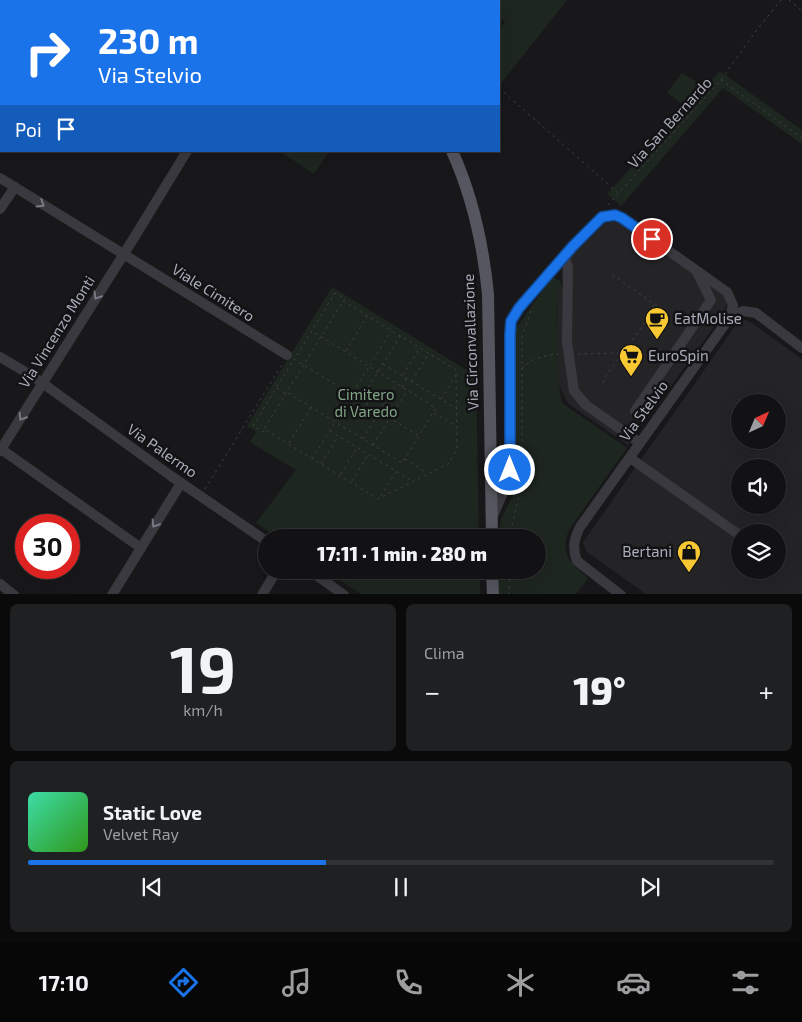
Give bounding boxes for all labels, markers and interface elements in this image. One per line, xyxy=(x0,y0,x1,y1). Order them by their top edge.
text: 230 m xyxy=(98,19,199,61)
icon: right xyxy=(15,20,80,85)
text: Via Stelvio xyxy=(98,61,202,87)
street label: Via San Bernardo xyxy=(624,73,715,172)
icon: arrive xyxy=(52,115,80,143)
text: Poi xyxy=(15,118,42,141)
one-way arrow xyxy=(36,197,45,207)
pin xyxy=(631,218,673,260)
icon: arrive xyxy=(638,225,666,253)
street label: Viale Cimitero xyxy=(169,260,258,325)
street label: Via Vincenzo Monti xyxy=(14,272,98,391)
street label: Via Circonvallazione xyxy=(459,273,481,411)
one-way arrow xyxy=(94,291,104,300)
cafe icon: EatMolise xyxy=(644,306,670,340)
place label: EatMolise xyxy=(674,309,742,327)
supermarket icon: EuroSpin xyxy=(618,343,644,377)
place label: EuroSpin xyxy=(648,346,709,364)
street label: Via Stelvio xyxy=(615,376,671,444)
park label: Cimitero di Varedo xyxy=(334,385,398,420)
north arrow xyxy=(731,394,786,449)
map controls xyxy=(731,394,786,579)
one-way arrow xyxy=(18,412,28,421)
street label: Via Palermo xyxy=(124,419,201,481)
position arrow xyxy=(483,443,535,495)
button: sound xyxy=(731,459,786,514)
speed limit sign: 30 xyxy=(15,514,80,579)
one-way arrow xyxy=(152,519,162,528)
button: layers xyxy=(731,524,786,579)
shop icon: Bertani xyxy=(676,539,702,573)
text: 17:11 · 1 min · 280 m xyxy=(317,542,487,565)
place label: Bertani xyxy=(622,542,672,560)
text: 19 xyxy=(170,628,236,706)
text: Clima xyxy=(424,643,465,662)
text: 19° xyxy=(573,667,626,713)
text: − xyxy=(424,674,440,708)
text: + xyxy=(759,674,774,708)
text: km/h xyxy=(183,700,223,719)
text: Static Love xyxy=(103,801,202,824)
text: Velvet Ray xyxy=(103,824,179,843)
icon: previous xyxy=(138,873,166,901)
icon: pause xyxy=(387,873,415,901)
icon: next xyxy=(636,873,664,901)
icon: directions xyxy=(166,965,201,1000)
icon: music xyxy=(279,965,314,1000)
icon: phone xyxy=(391,965,426,1000)
icon: climate xyxy=(503,965,538,1000)
icon: car xyxy=(616,965,651,1000)
icon: filters xyxy=(728,965,763,1000)
text: 17:10 xyxy=(39,969,89,995)

